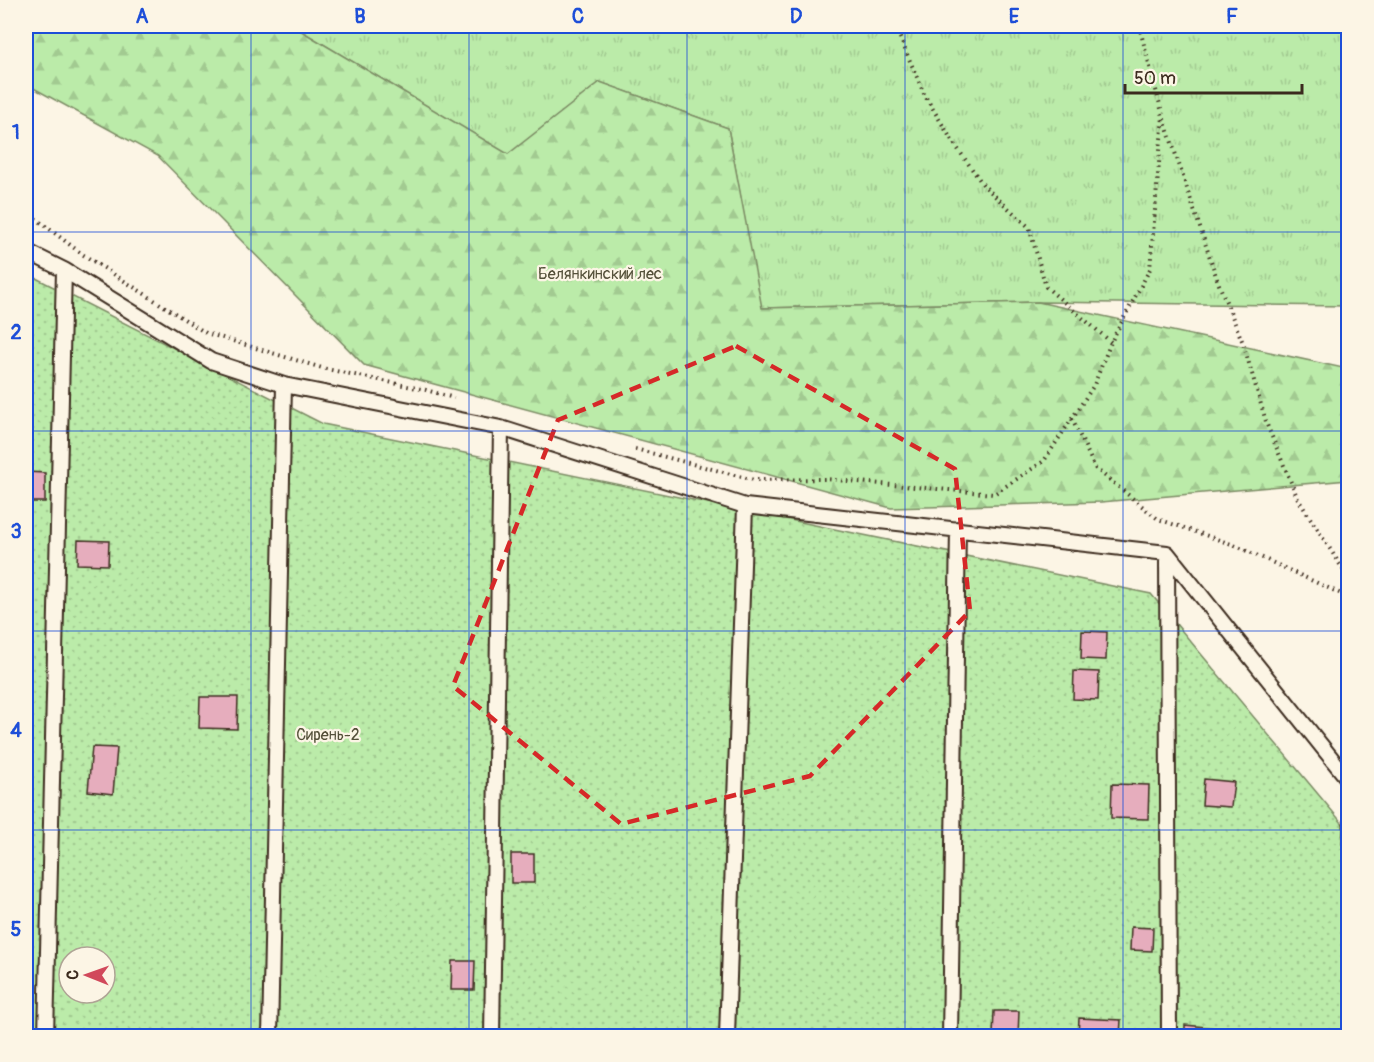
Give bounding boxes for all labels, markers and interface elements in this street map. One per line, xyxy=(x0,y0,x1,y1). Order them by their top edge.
text: A xyxy=(136,4,149,29)
text: B xyxy=(354,4,366,29)
text: C xyxy=(572,4,584,29)
text: D xyxy=(790,4,803,29)
text: E xyxy=(1009,4,1020,29)
text: F xyxy=(1226,4,1238,29)
scale bar xyxy=(1125,57,1302,95)
text: 50 m xyxy=(1134,67,1176,90)
text: 1 xyxy=(12,120,20,145)
park label: Белянкинский лес xyxy=(538,264,662,284)
text: 2 xyxy=(10,320,22,345)
text: 3 xyxy=(10,519,22,544)
text: 4 xyxy=(10,718,22,743)
park label: Сирень-2 xyxy=(296,725,360,745)
text: 5 xyxy=(11,917,22,942)
north arrow xyxy=(57,945,117,1005)
text: С xyxy=(63,970,83,980)

